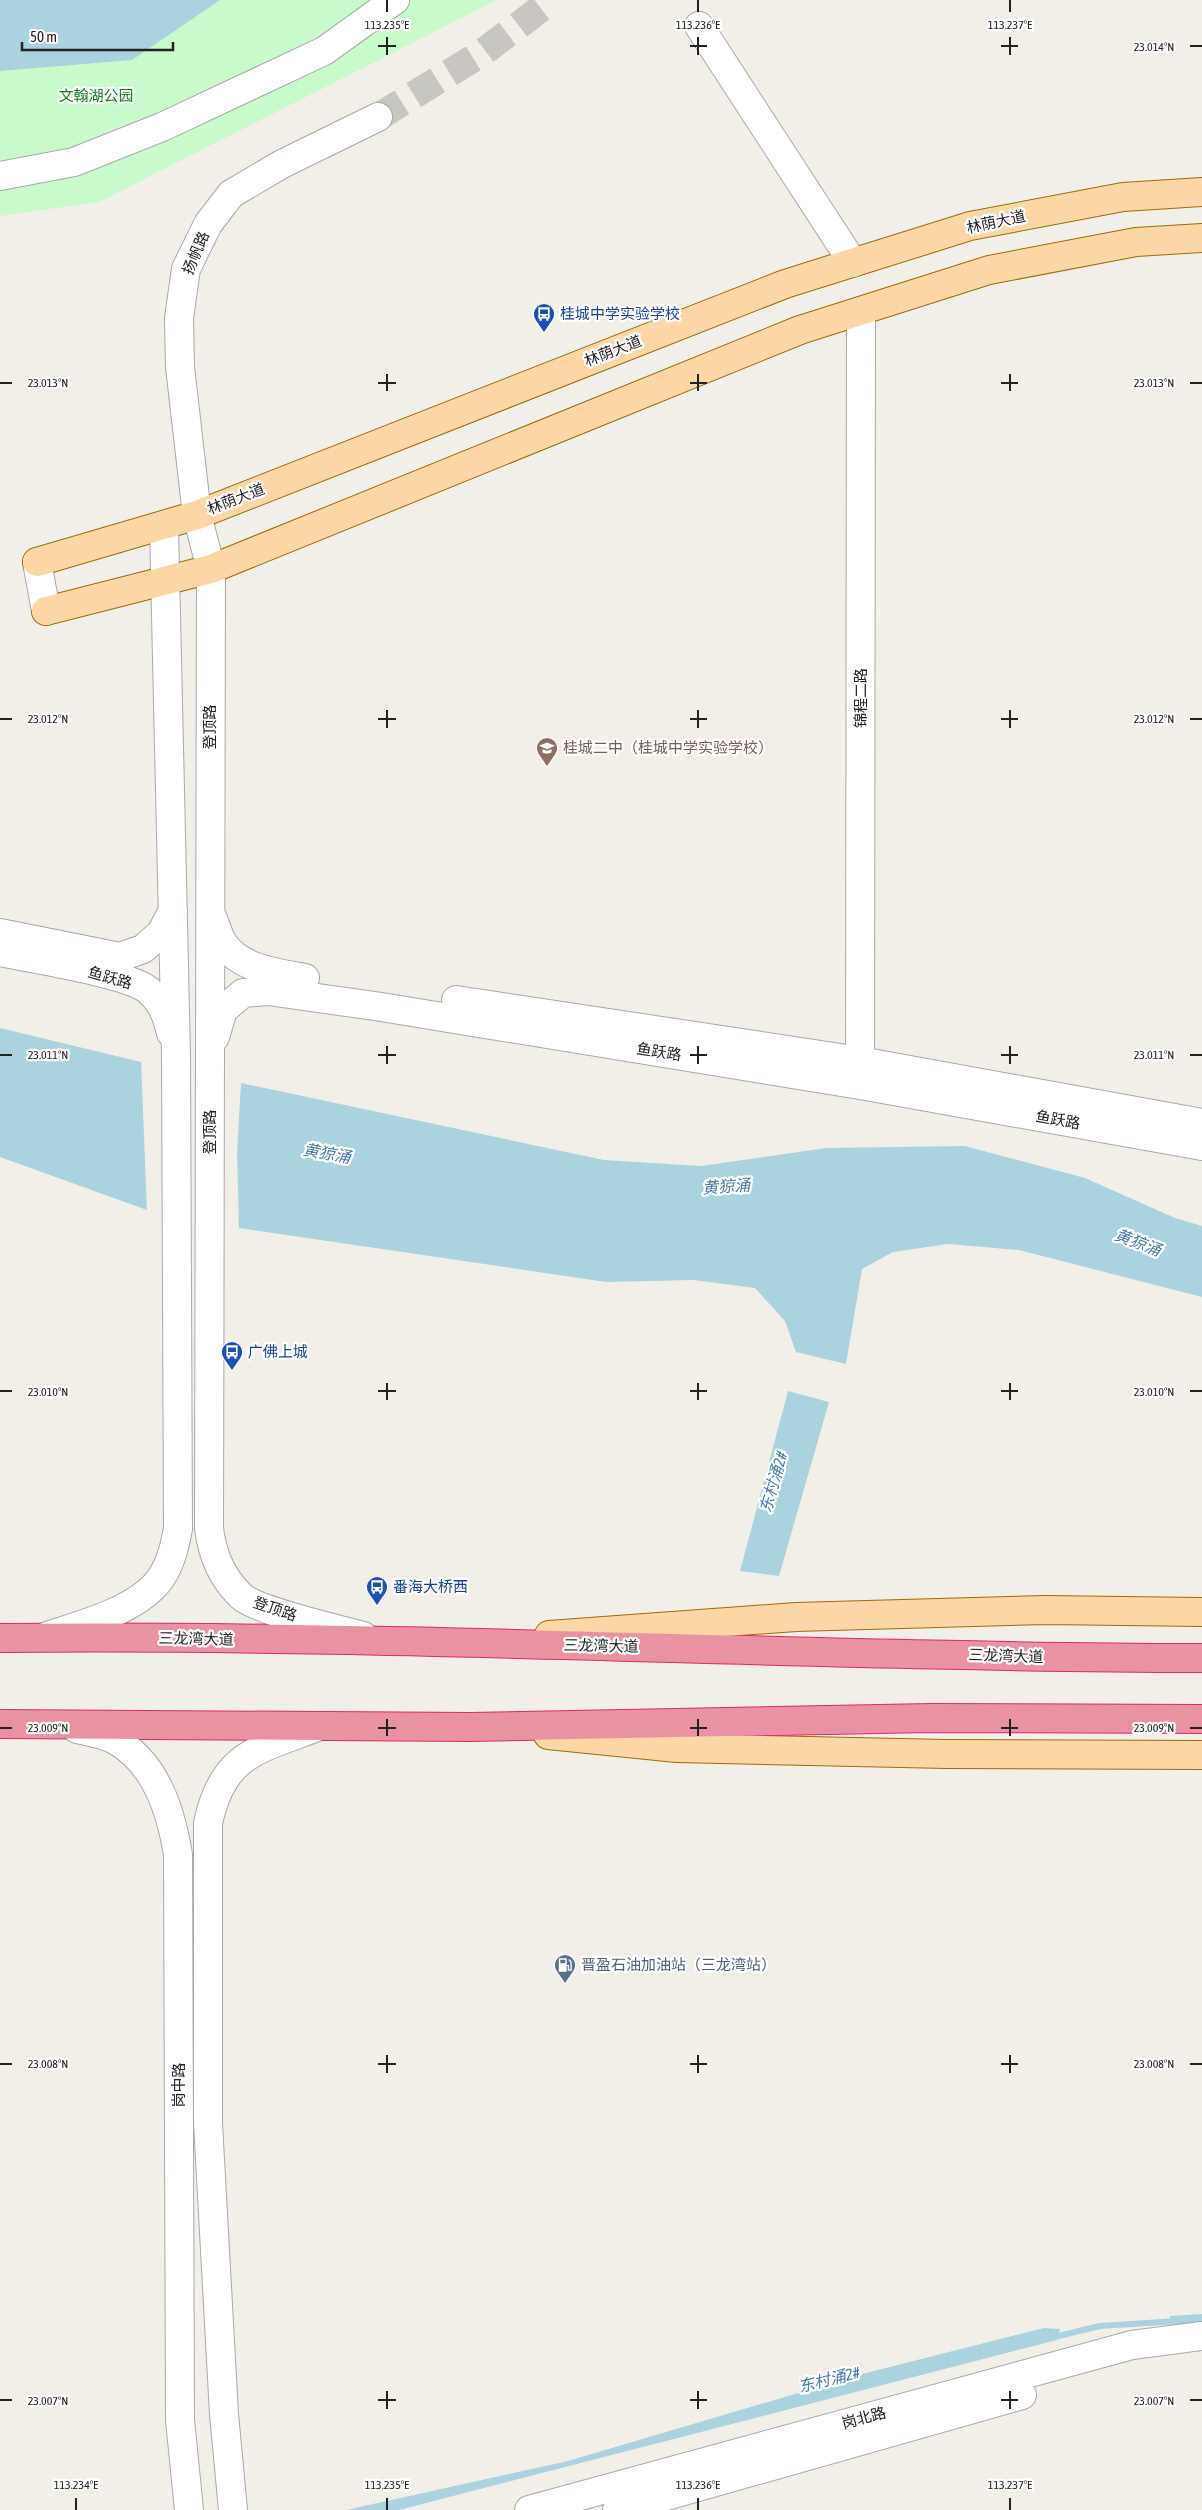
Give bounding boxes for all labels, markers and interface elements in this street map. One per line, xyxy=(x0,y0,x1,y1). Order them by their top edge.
text: 113.235°E xyxy=(365,18,409,32)
text: 113.236°E xyxy=(676,18,720,32)
text: 113.237°E xyxy=(988,18,1032,32)
scale bar xyxy=(22,20,174,52)
text: 50 m xyxy=(30,28,57,45)
text: 23.014°N xyxy=(1134,40,1174,54)
park label: 文翰湖公园 xyxy=(58,87,134,104)
street label: 林荫大道 xyxy=(965,207,1027,236)
street label: 扬帆路 xyxy=(179,229,212,277)
bus stop icon: 桂城中学实验学校 xyxy=(532,302,556,333)
place label: 桂城中学实验学校 xyxy=(560,305,680,322)
street label: 林荫大道 xyxy=(582,332,644,369)
text: 23.013°N xyxy=(28,376,68,390)
text: 23.013°N xyxy=(1134,376,1174,390)
street label: 林荫大道 xyxy=(205,480,267,517)
street label: 锦程二路 xyxy=(852,668,869,728)
street label: 登顶路 xyxy=(201,704,218,750)
text: 23.012°N xyxy=(28,712,68,726)
text: 23.012°N xyxy=(1134,712,1174,726)
school or university icon: 桂城二中（桂城中学实验学校） xyxy=(535,736,559,767)
place label: 桂城二中（桂城中学实验学校） xyxy=(563,739,773,756)
street label: 鱼跃路 xyxy=(86,963,134,992)
street label: 鱼跃路 xyxy=(636,1040,683,1063)
text: 23.011°N xyxy=(28,1048,68,1062)
text: 23.011°N xyxy=(1134,1048,1174,1062)
street label: 鱼跃路 xyxy=(1034,1107,1082,1132)
street label: 登顶路 xyxy=(201,1109,218,1155)
water label: 黄猄涌 xyxy=(302,1140,354,1166)
water label: 黄猄涌 xyxy=(701,1175,753,1197)
water label: 黄猄涌 xyxy=(1112,1225,1165,1260)
bus stop icon: 广佛上城 xyxy=(220,1340,244,1371)
place label: 广佛上城 xyxy=(248,1343,308,1360)
text: 23.010°N xyxy=(28,1385,68,1399)
text: 23.010°N xyxy=(1134,1385,1174,1399)
water label: 东村涌2# xyxy=(756,1449,791,1515)
bus stop icon: 番海大桥西 xyxy=(365,1575,389,1606)
place label: 番海大桥西 xyxy=(393,1578,468,1595)
street label: 登顶路 xyxy=(251,1593,299,1624)
street label: 三龙湾大道 xyxy=(158,1629,234,1648)
street label: 三龙湾大道 xyxy=(563,1636,639,1655)
street label: 三龙湾大道 xyxy=(968,1646,1044,1665)
text: 23.009°N xyxy=(28,1721,68,1735)
text: 23.009°N xyxy=(1134,1721,1174,1735)
fuel station icon: 晋盈石油加油站（三龙湾站） xyxy=(553,1953,577,1984)
place label: 晋盈石油加油站（三龙湾站） xyxy=(581,1956,776,1973)
text: 23.008°N xyxy=(28,2057,68,2071)
text: 23.008°N xyxy=(1134,2057,1174,2071)
street label: 岗中路 xyxy=(170,2062,187,2108)
water label: 东村涌2# xyxy=(796,2362,862,2395)
text: 23.007°N xyxy=(28,2394,68,2408)
text: 23.007°N xyxy=(1134,2394,1174,2408)
street label: 岗北路 xyxy=(840,2403,888,2432)
text: 113.234°E xyxy=(54,2478,98,2492)
text: 113.235°E xyxy=(365,2478,409,2492)
text: 113.236°E xyxy=(676,2478,720,2492)
text: 113.237°E xyxy=(988,2478,1032,2492)

